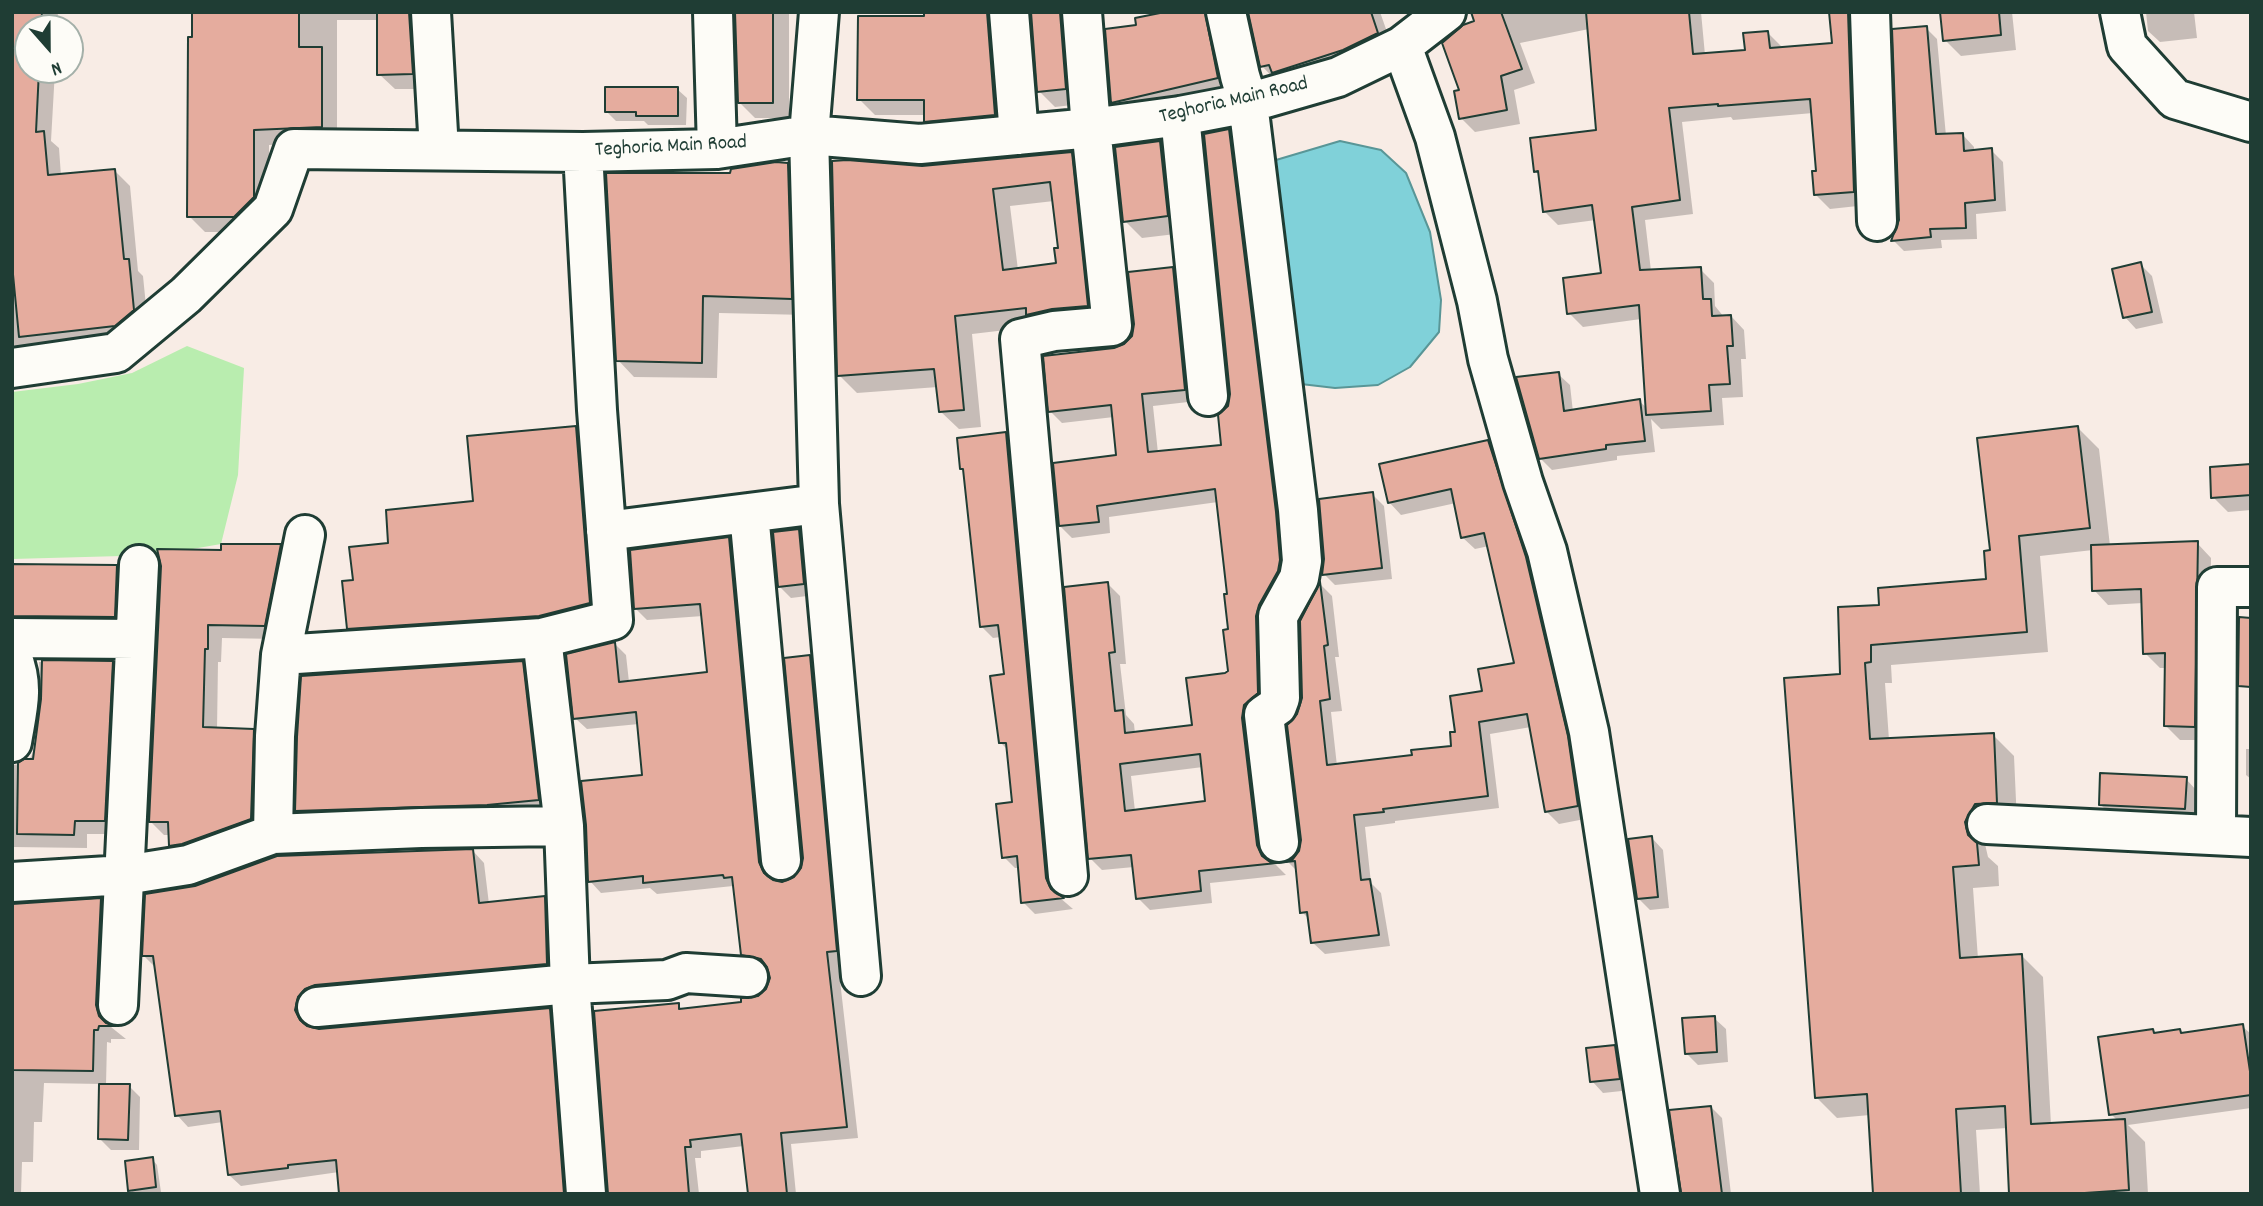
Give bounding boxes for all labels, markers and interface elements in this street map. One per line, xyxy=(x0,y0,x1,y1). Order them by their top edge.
north arrow xyxy=(14,14,84,84)
text: N xyxy=(47,53,65,81)
street label: Teghoria Main Road xyxy=(1157,73,1311,131)
street label: Teghoria Main Road xyxy=(595,131,747,165)

